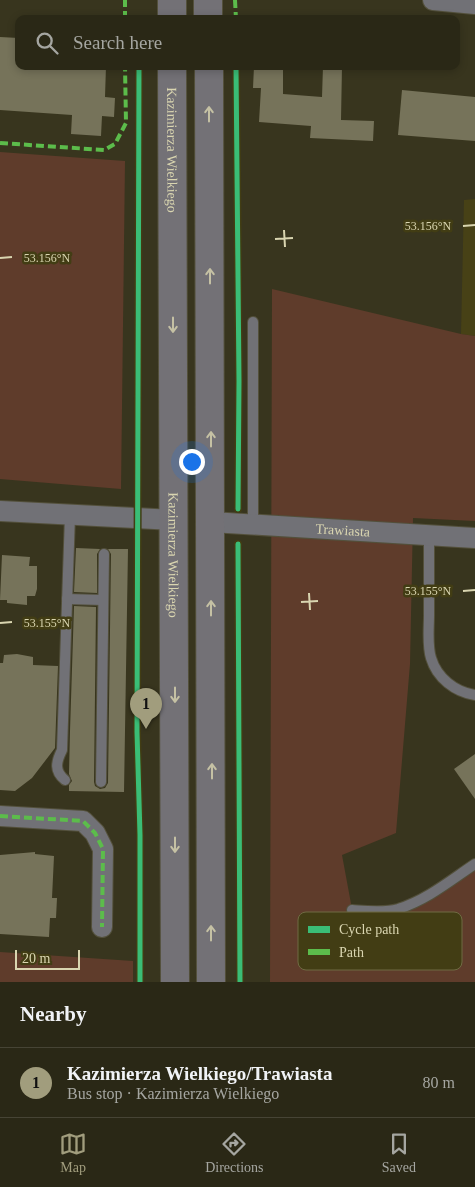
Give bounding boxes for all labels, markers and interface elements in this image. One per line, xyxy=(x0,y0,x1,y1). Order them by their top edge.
search box xyxy=(15,15,460,70)
icon: search xyxy=(33,29,61,57)
text: Search here xyxy=(73,32,162,53)
street label: Kazimierza Wielkiego xyxy=(164,87,179,213)
one-way arrow xyxy=(204,106,214,122)
text: 53.156°N xyxy=(405,219,452,233)
text: 53.156°N xyxy=(24,251,71,265)
one-way arrow xyxy=(205,268,215,284)
one-way arrow xyxy=(168,316,178,333)
one-way arrow xyxy=(206,431,216,447)
your location xyxy=(179,449,205,475)
street label: Kazimierza Wielkiego xyxy=(165,492,181,618)
street label: Trawiasta xyxy=(315,521,371,540)
text: 53.155°N xyxy=(405,584,452,598)
one-way arrow xyxy=(206,601,216,617)
text: 53.155°N xyxy=(24,616,71,630)
one-way arrow xyxy=(170,686,180,703)
pin: 1 xyxy=(130,688,162,729)
one-way arrow xyxy=(207,763,217,780)
one-way arrow xyxy=(170,836,180,853)
legend xyxy=(298,912,462,970)
text: Cycle path xyxy=(339,922,399,937)
one-way arrow xyxy=(206,926,216,942)
text: Path xyxy=(339,945,364,960)
scale bar xyxy=(15,947,80,970)
text: 20 m xyxy=(22,951,50,966)
text: Nearby xyxy=(20,1002,87,1026)
text: Kazimierza Wielkiego/Trawiasta xyxy=(67,1063,332,1084)
text: 1 xyxy=(32,1074,40,1091)
text: 80 m xyxy=(423,1074,455,1091)
text: Bus stop · Kazimierza Wielkiego xyxy=(67,1085,279,1102)
tab: Map xyxy=(59,1130,87,1176)
tab: Directions xyxy=(205,1130,264,1176)
tab: Saved xyxy=(382,1130,416,1176)

